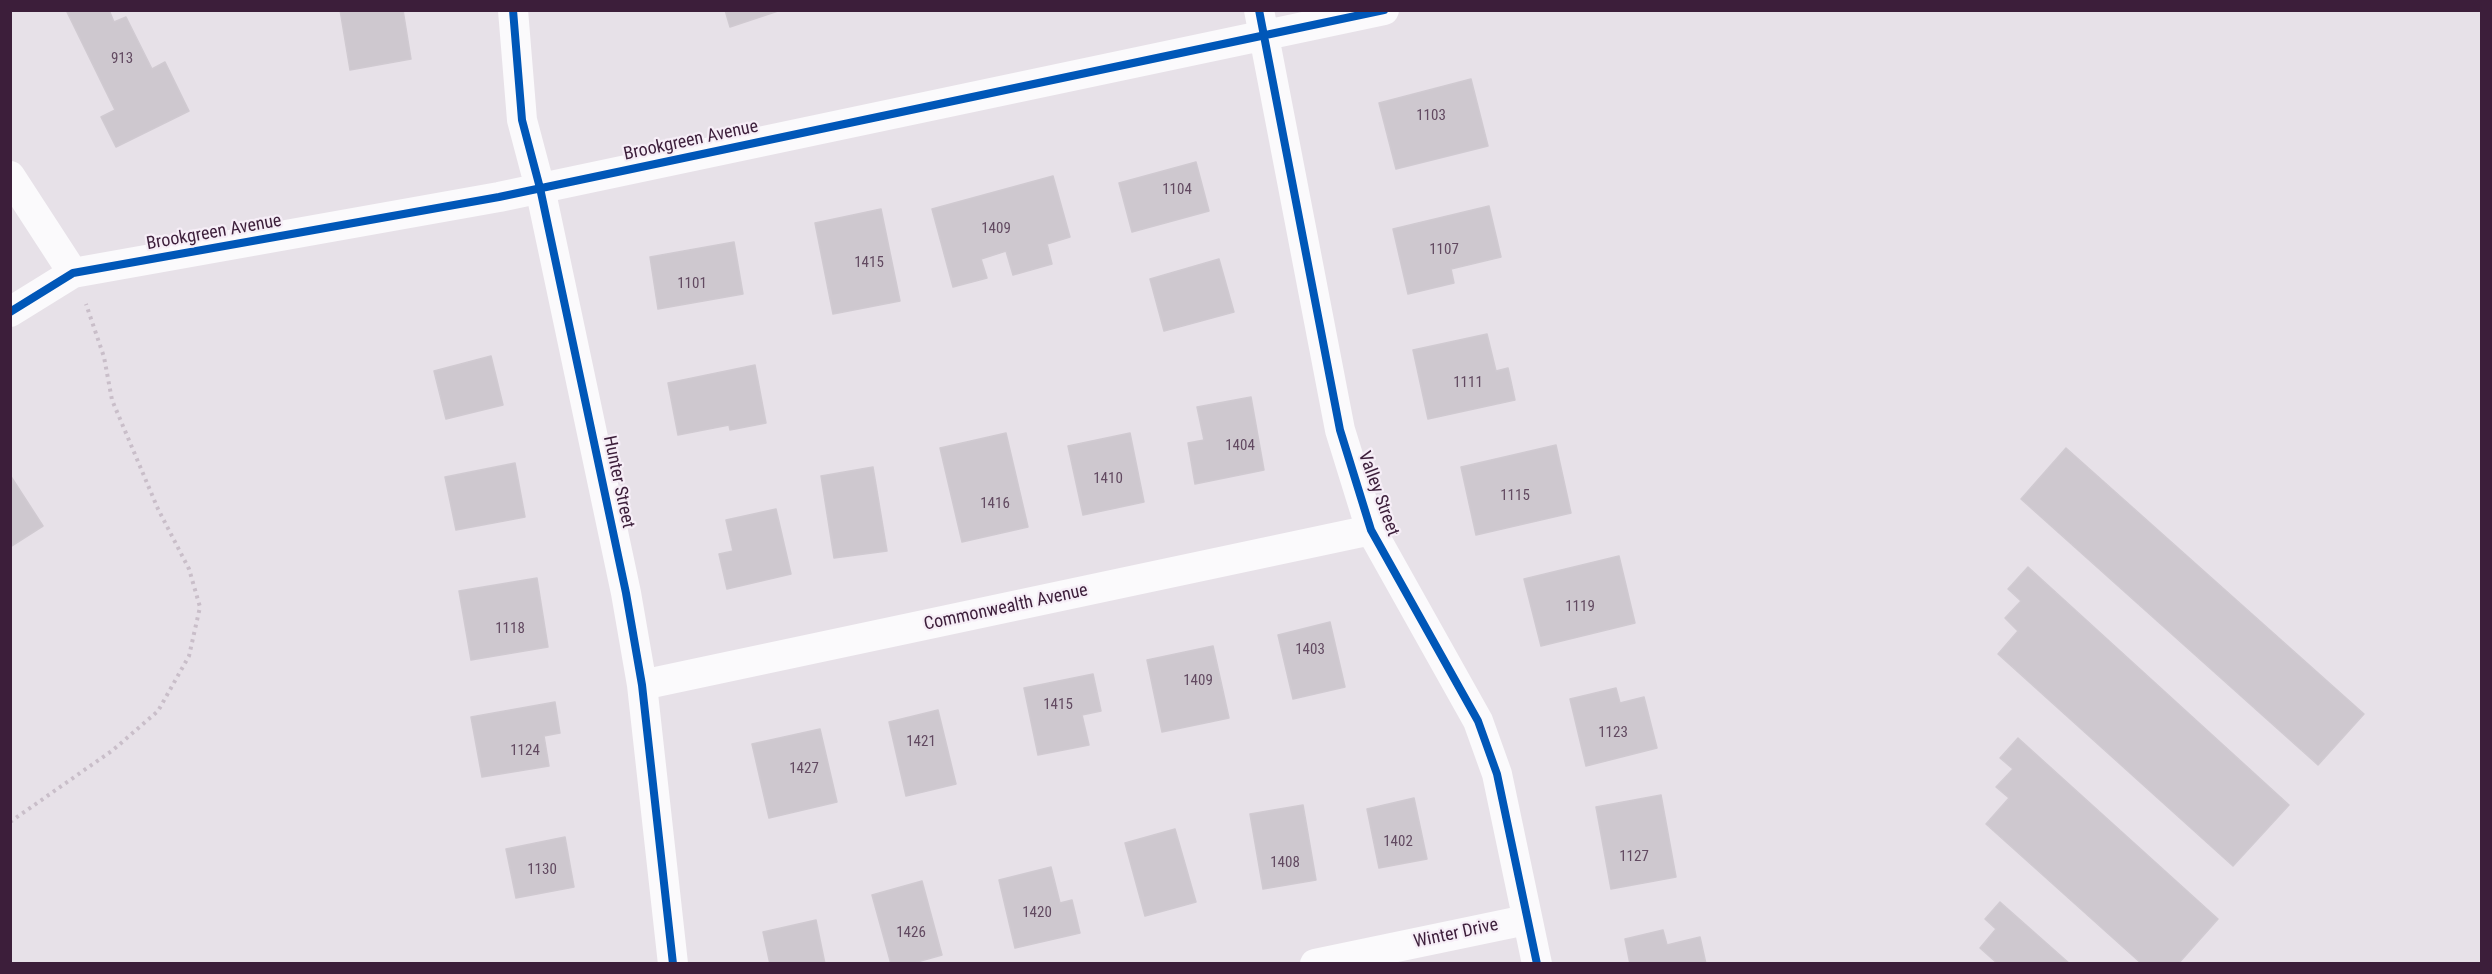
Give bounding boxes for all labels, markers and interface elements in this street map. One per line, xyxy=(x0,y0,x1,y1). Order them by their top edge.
house number: 913 xyxy=(111,50,133,68)
house number: 1103 xyxy=(1416,107,1446,125)
street label: Brookgreen Avenue xyxy=(622,116,760,166)
house number: 1104 xyxy=(1162,181,1192,199)
street label: Brookgreen Avenue xyxy=(145,210,283,256)
house number: 1409 xyxy=(981,220,1011,238)
house number: 1107 xyxy=(1429,241,1459,259)
house number: 1415 xyxy=(854,254,884,272)
house number: 1101 xyxy=(677,275,707,293)
house number: 1111 xyxy=(1453,374,1483,392)
street label: Hunter Street xyxy=(598,434,638,530)
house number: 1404 xyxy=(1225,437,1255,455)
street label: Valley Street xyxy=(1353,449,1403,539)
house number: 1410 xyxy=(1093,470,1123,488)
house number: 1115 xyxy=(1500,487,1530,505)
house number: 1416 xyxy=(980,495,1010,513)
street label: Commonwealth Avenue xyxy=(922,580,1090,636)
house number: 1119 xyxy=(1565,598,1595,616)
house number: 1118 xyxy=(495,620,525,638)
house number: 1403 xyxy=(1295,641,1325,659)
house number: 1409 xyxy=(1183,672,1213,690)
house number: 1415 xyxy=(1043,696,1073,714)
house number: 1123 xyxy=(1598,724,1628,742)
house number: 1421 xyxy=(906,733,936,751)
house number: 1124 xyxy=(510,742,540,760)
house number: 1427 xyxy=(789,760,819,778)
house number: 1402 xyxy=(1383,833,1413,851)
house number: 1127 xyxy=(1619,848,1649,866)
house number: 1408 xyxy=(1270,854,1300,872)
house number: 1130 xyxy=(527,861,557,879)
house number: 1420 xyxy=(1022,904,1052,922)
street label: Winter Drive xyxy=(1412,915,1500,953)
house number: 1426 xyxy=(896,924,926,942)

